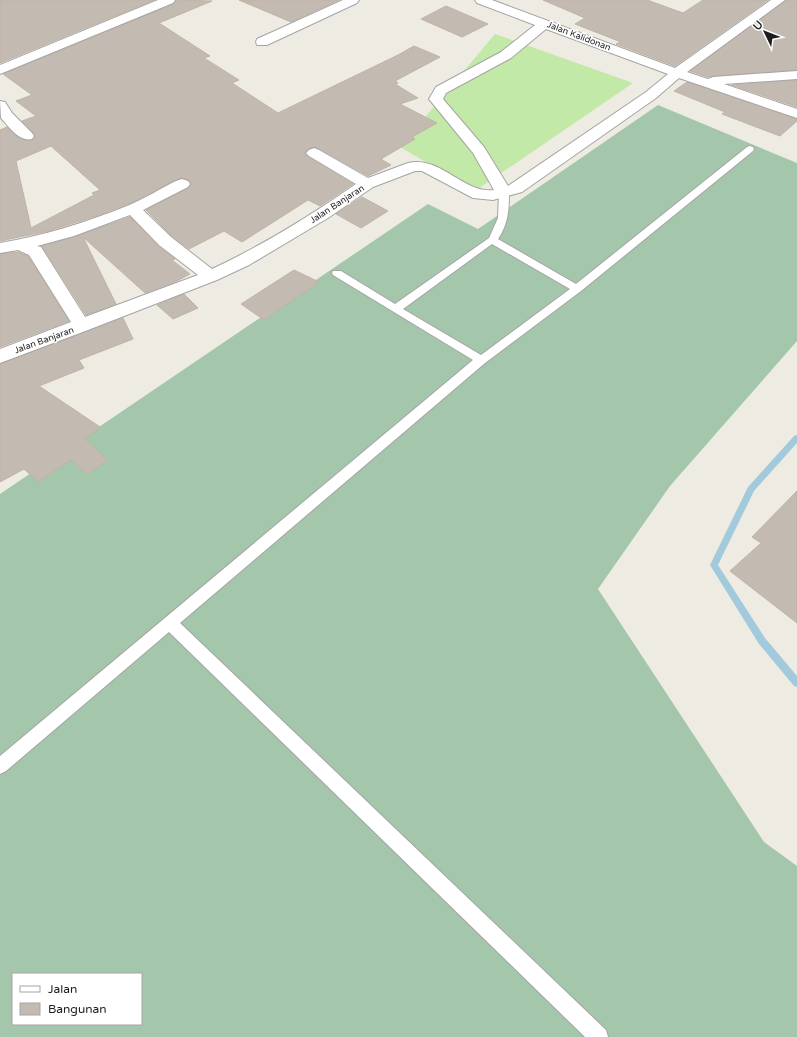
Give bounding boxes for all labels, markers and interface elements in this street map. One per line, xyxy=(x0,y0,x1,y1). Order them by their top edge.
north arrow xyxy=(745,12,785,52)
text: U xyxy=(750,18,766,33)
street label: Jalan Kalidonan xyxy=(546,19,612,54)
street label: Jalan Banjaran xyxy=(308,183,366,226)
street label: Jalan Banjaran xyxy=(13,325,75,356)
legend xyxy=(12,973,142,1025)
text: Jalan xyxy=(48,982,77,996)
text: Bangunan xyxy=(48,1002,107,1016)

